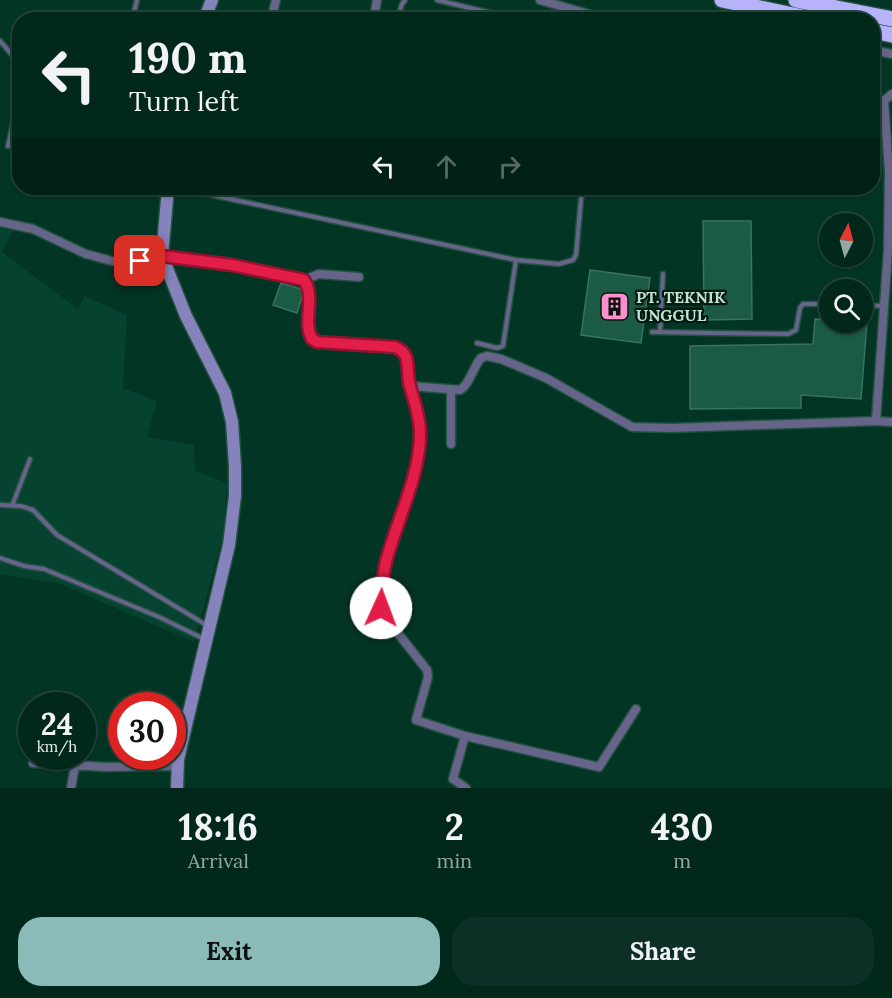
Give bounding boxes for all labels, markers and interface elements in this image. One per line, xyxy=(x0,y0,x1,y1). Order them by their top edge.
text: 190 m xyxy=(129,31,247,85)
icon: left xyxy=(30,36,108,114)
text: Turn left xyxy=(129,84,239,118)
icon: left xyxy=(367,150,400,183)
icon: ahead xyxy=(430,150,463,183)
icon: right xyxy=(493,150,526,183)
north arrow xyxy=(819,213,873,267)
map controls xyxy=(819,213,873,333)
pin xyxy=(114,235,165,286)
icon: arrive xyxy=(123,244,156,277)
button: search xyxy=(819,279,873,333)
place label: PT. TEKNIK UNGGUL xyxy=(636,287,726,325)
building icon: PT. TEKNIK UNGGUL xyxy=(599,290,631,322)
position arrow xyxy=(349,576,413,640)
speed limit sign: 30 xyxy=(108,692,186,770)
text: 24 xyxy=(41,705,73,743)
text: km/h xyxy=(37,737,77,756)
text: 18:16 xyxy=(179,804,258,850)
text: 2 xyxy=(445,804,464,850)
text: 430 xyxy=(651,804,713,850)
text: Arrival xyxy=(188,848,249,873)
text: min xyxy=(437,848,472,873)
text: m xyxy=(673,848,691,873)
button: Exit xyxy=(18,917,440,986)
button: Share xyxy=(452,917,874,986)

